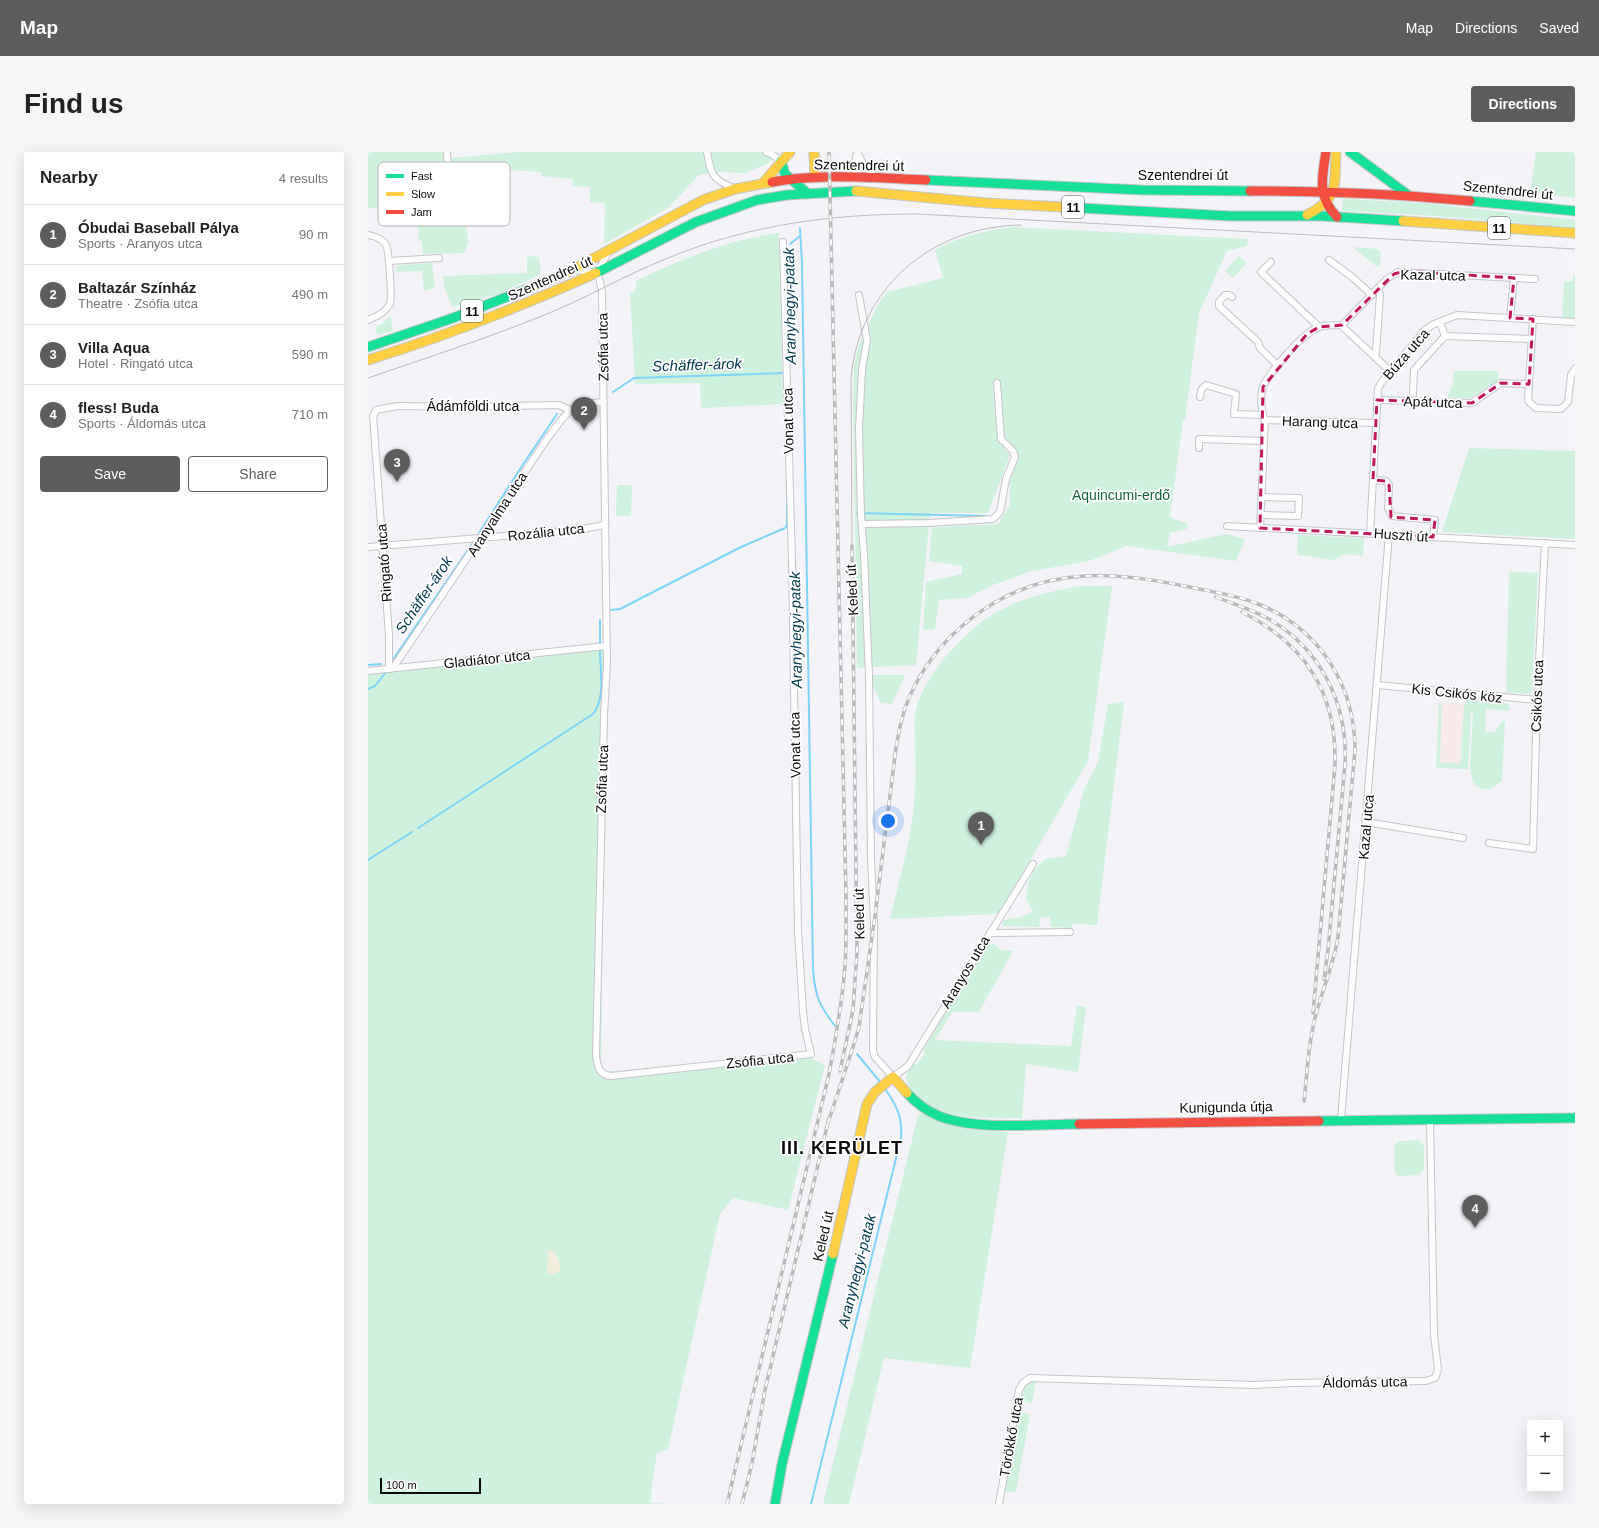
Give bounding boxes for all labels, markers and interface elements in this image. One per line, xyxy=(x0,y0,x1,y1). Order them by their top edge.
text: Map xyxy=(20,17,58,38)
text: Map xyxy=(1406,20,1433,36)
text: Directions xyxy=(1455,20,1517,36)
text: Saved xyxy=(1539,20,1579,36)
button: Directions xyxy=(1471,86,1575,122)
text: Find us xyxy=(24,88,124,119)
street label: Szentendrei út xyxy=(814,156,904,174)
legend xyxy=(378,162,510,226)
street label: Szentendrei út xyxy=(1138,167,1228,183)
text: Nearby xyxy=(40,168,98,187)
text: Fast xyxy=(411,170,432,182)
text: 4 results xyxy=(279,171,328,186)
street label: Szentendrei út xyxy=(1462,177,1554,203)
text: Slow xyxy=(411,188,435,200)
road number: 11 xyxy=(1062,196,1084,218)
text: Jam xyxy=(411,206,432,218)
road number: 11 xyxy=(1488,217,1510,239)
text: Óbudai Baseball Pálya xyxy=(78,219,239,236)
text: 1 xyxy=(49,227,57,242)
text: 90 m xyxy=(299,227,328,242)
text: Sports · Aranyos utca xyxy=(78,236,202,251)
water label: Aranyhegyi-patak xyxy=(780,246,799,366)
street label: Szentendrei út xyxy=(506,252,595,304)
street label: Kazal utca xyxy=(1400,266,1466,284)
text: Baltazár Színház xyxy=(78,279,196,296)
text: 2 xyxy=(49,287,57,302)
text: 490 m xyxy=(292,287,328,302)
text: Theatre · Zsófia utca xyxy=(78,296,198,311)
road number: 11 xyxy=(461,300,483,322)
street label: Zsófia utca xyxy=(594,312,612,381)
street label: Búza utca xyxy=(1380,325,1433,383)
text: Villa Aqua xyxy=(78,339,150,356)
text: 3 xyxy=(49,347,57,362)
text: 590 m xyxy=(292,347,328,362)
water label: Schäffer-árok xyxy=(652,354,744,375)
text: Hotel · Ringató utca xyxy=(78,356,193,371)
street label: Vonat utca xyxy=(779,388,797,454)
street label: Apát utca xyxy=(1403,393,1463,411)
pin: 2 xyxy=(571,397,597,430)
street label: Ádámföldi utca xyxy=(427,398,520,414)
text: fless! Buda xyxy=(78,399,159,416)
text: 4 xyxy=(49,407,57,422)
text: 710 m xyxy=(292,407,328,422)
street label: Harang utca xyxy=(1282,413,1359,431)
text: Sports · Áldomás utca xyxy=(78,416,206,431)
pin: 3 xyxy=(384,449,410,482)
button: Save xyxy=(40,456,180,492)
button: Share xyxy=(188,456,328,492)
street label: Aranyalma utca xyxy=(464,469,530,559)
park label: Aquincumi-erdő xyxy=(1072,487,1170,503)
street label: Rozália utca xyxy=(507,520,585,544)
street label: Ringató utca xyxy=(373,523,395,603)
street label: Huszti út xyxy=(1373,525,1429,545)
water label: Schäffer-árok xyxy=(391,552,457,637)
street label: Keled út xyxy=(843,564,861,616)
water label: Aranyhegyi-patak xyxy=(786,570,805,690)
street label: Gladiátor utca xyxy=(443,646,531,672)
street label: Csikós utca xyxy=(1528,659,1546,732)
street label: Kis Csikós köz xyxy=(1411,680,1503,706)
street label: Vonat utca xyxy=(786,712,804,778)
street label: Zsófia utca xyxy=(593,744,611,814)
street label: Kazal utca xyxy=(1355,794,1377,860)
your location xyxy=(878,811,898,831)
pin: 1 xyxy=(968,812,994,845)
street label: Keled út xyxy=(851,888,867,940)
street label: Aranyos utca xyxy=(937,933,993,1011)
street label: Zsófia utca xyxy=(725,1048,795,1072)
street label: Kunigunda útja xyxy=(1179,1098,1273,1116)
district label: III. KERÜLET xyxy=(781,1138,903,1158)
pin: 4 xyxy=(1462,1195,1488,1228)
street label: Keled út xyxy=(809,1209,837,1263)
water label: Aranyhegyi-patak xyxy=(834,1211,879,1331)
street label: Áldomás utca xyxy=(1322,1373,1408,1391)
street label: Törökkő utca xyxy=(996,1396,1026,1478)
map controls xyxy=(1527,1420,1563,1492)
button: + xyxy=(1527,1420,1563,1456)
button: − xyxy=(1527,1456,1563,1492)
scale bar xyxy=(380,1476,481,1495)
text: 100 m xyxy=(386,1479,417,1491)

